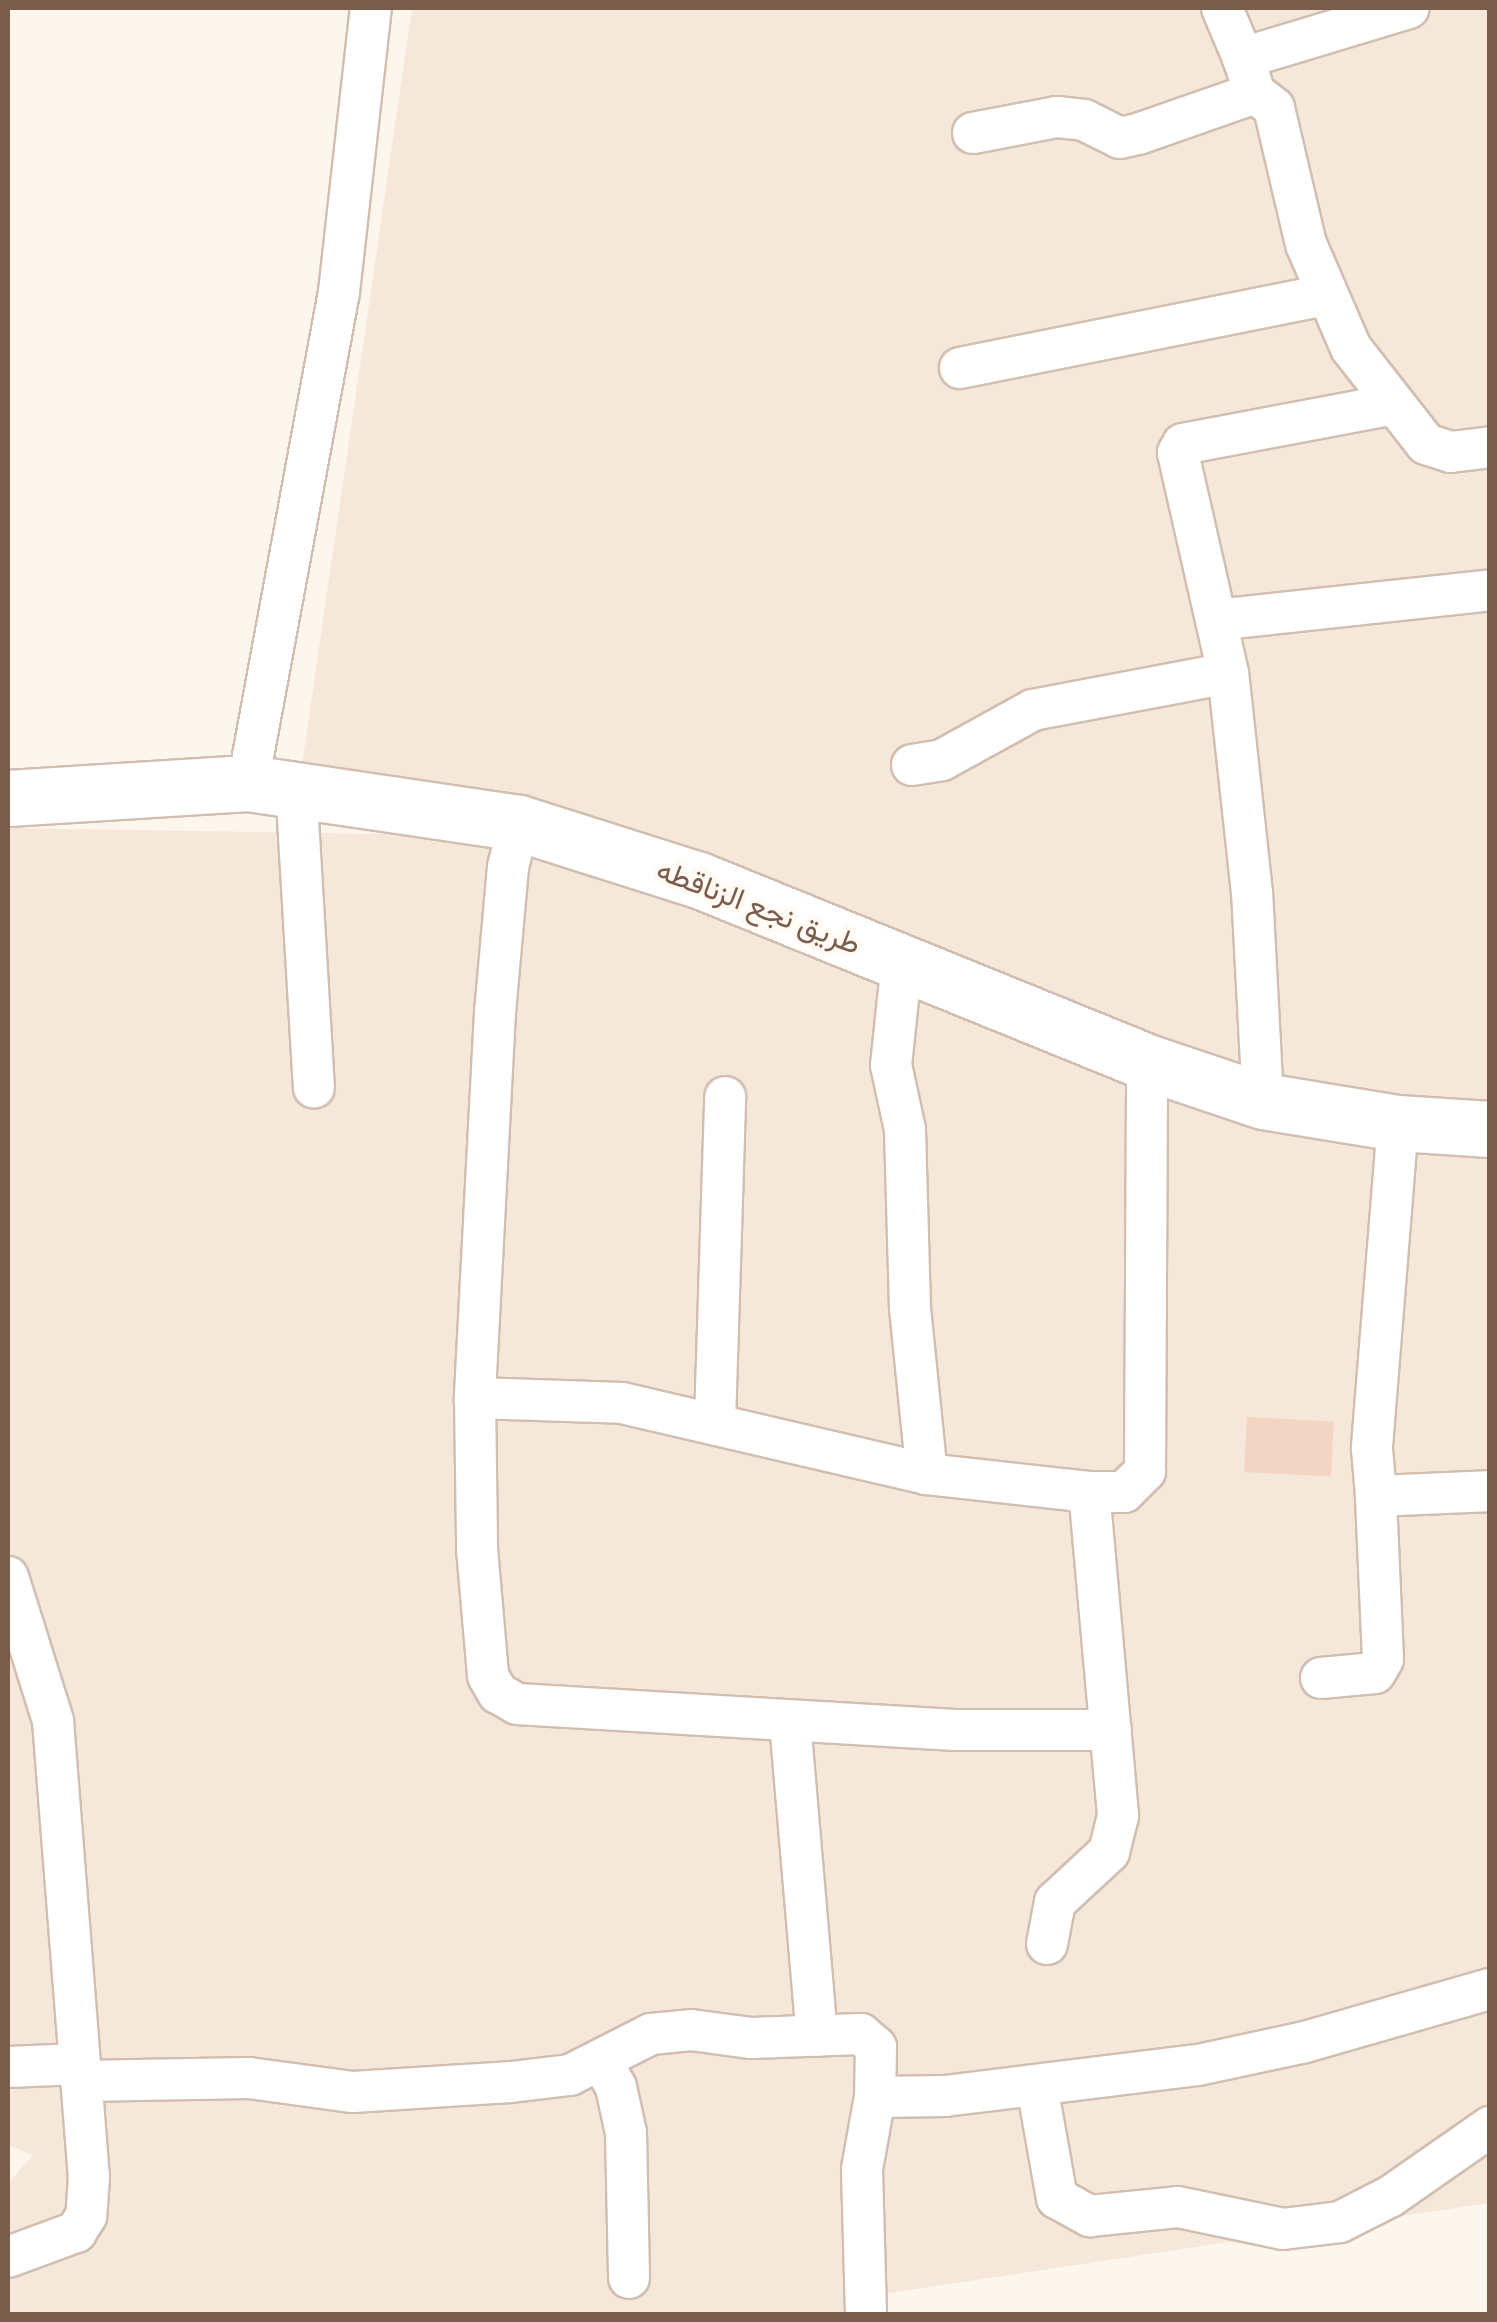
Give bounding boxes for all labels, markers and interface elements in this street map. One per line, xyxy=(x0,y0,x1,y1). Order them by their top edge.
street label: طريق نجع الزناقطه xyxy=(652,851,866,961)

